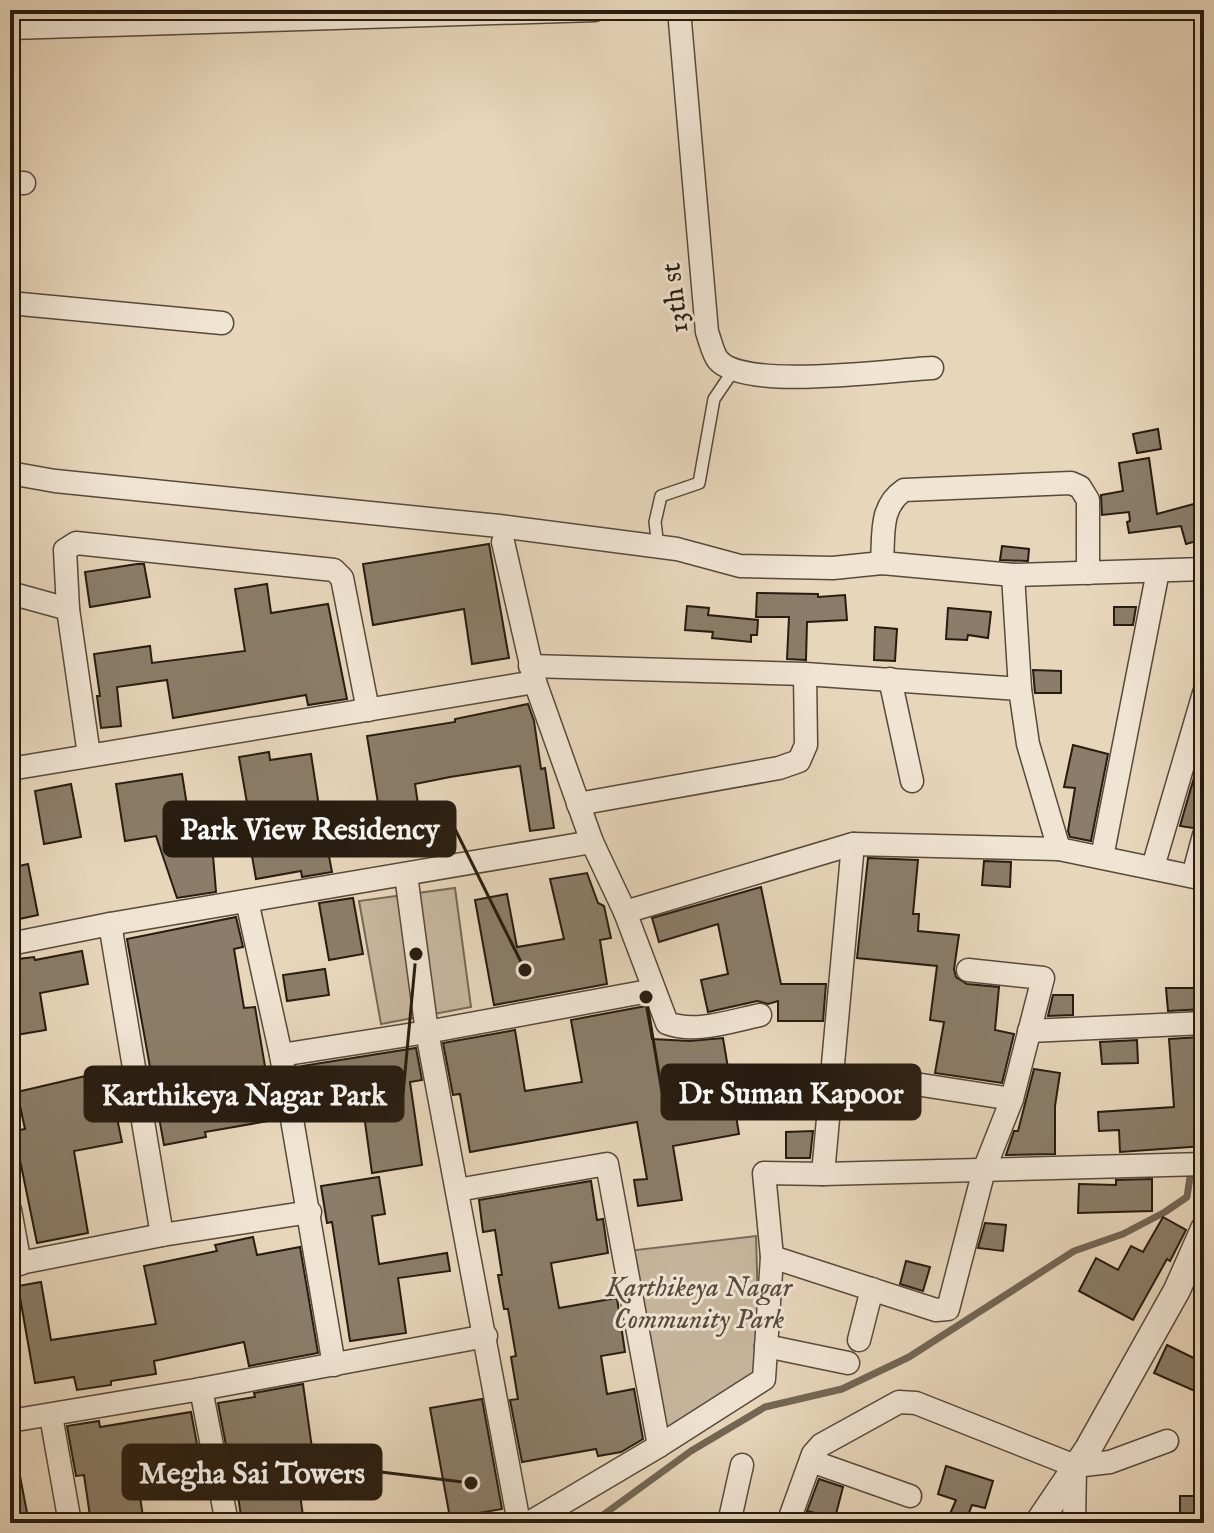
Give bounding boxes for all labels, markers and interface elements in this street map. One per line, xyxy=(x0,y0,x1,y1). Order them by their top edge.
street label: 13th st xyxy=(654,260,698,335)
callout: Park View Residency xyxy=(164,802,455,856)
text: Park View Residency xyxy=(180,812,441,850)
callout: Dr Suman Kapoor xyxy=(662,1065,920,1119)
callout: Karthikeya Nagar Park xyxy=(85,1067,403,1121)
text: Dr Suman Kapoor xyxy=(678,1076,905,1114)
text: Karthikeya Nagar Park xyxy=(101,1078,388,1116)
park label: Karthikeya Nagar Community Park xyxy=(605,1271,794,1338)
callout: Megha Sai Towers xyxy=(123,1445,381,1499)
text: Megha Sai Towers xyxy=(139,1456,365,1494)

